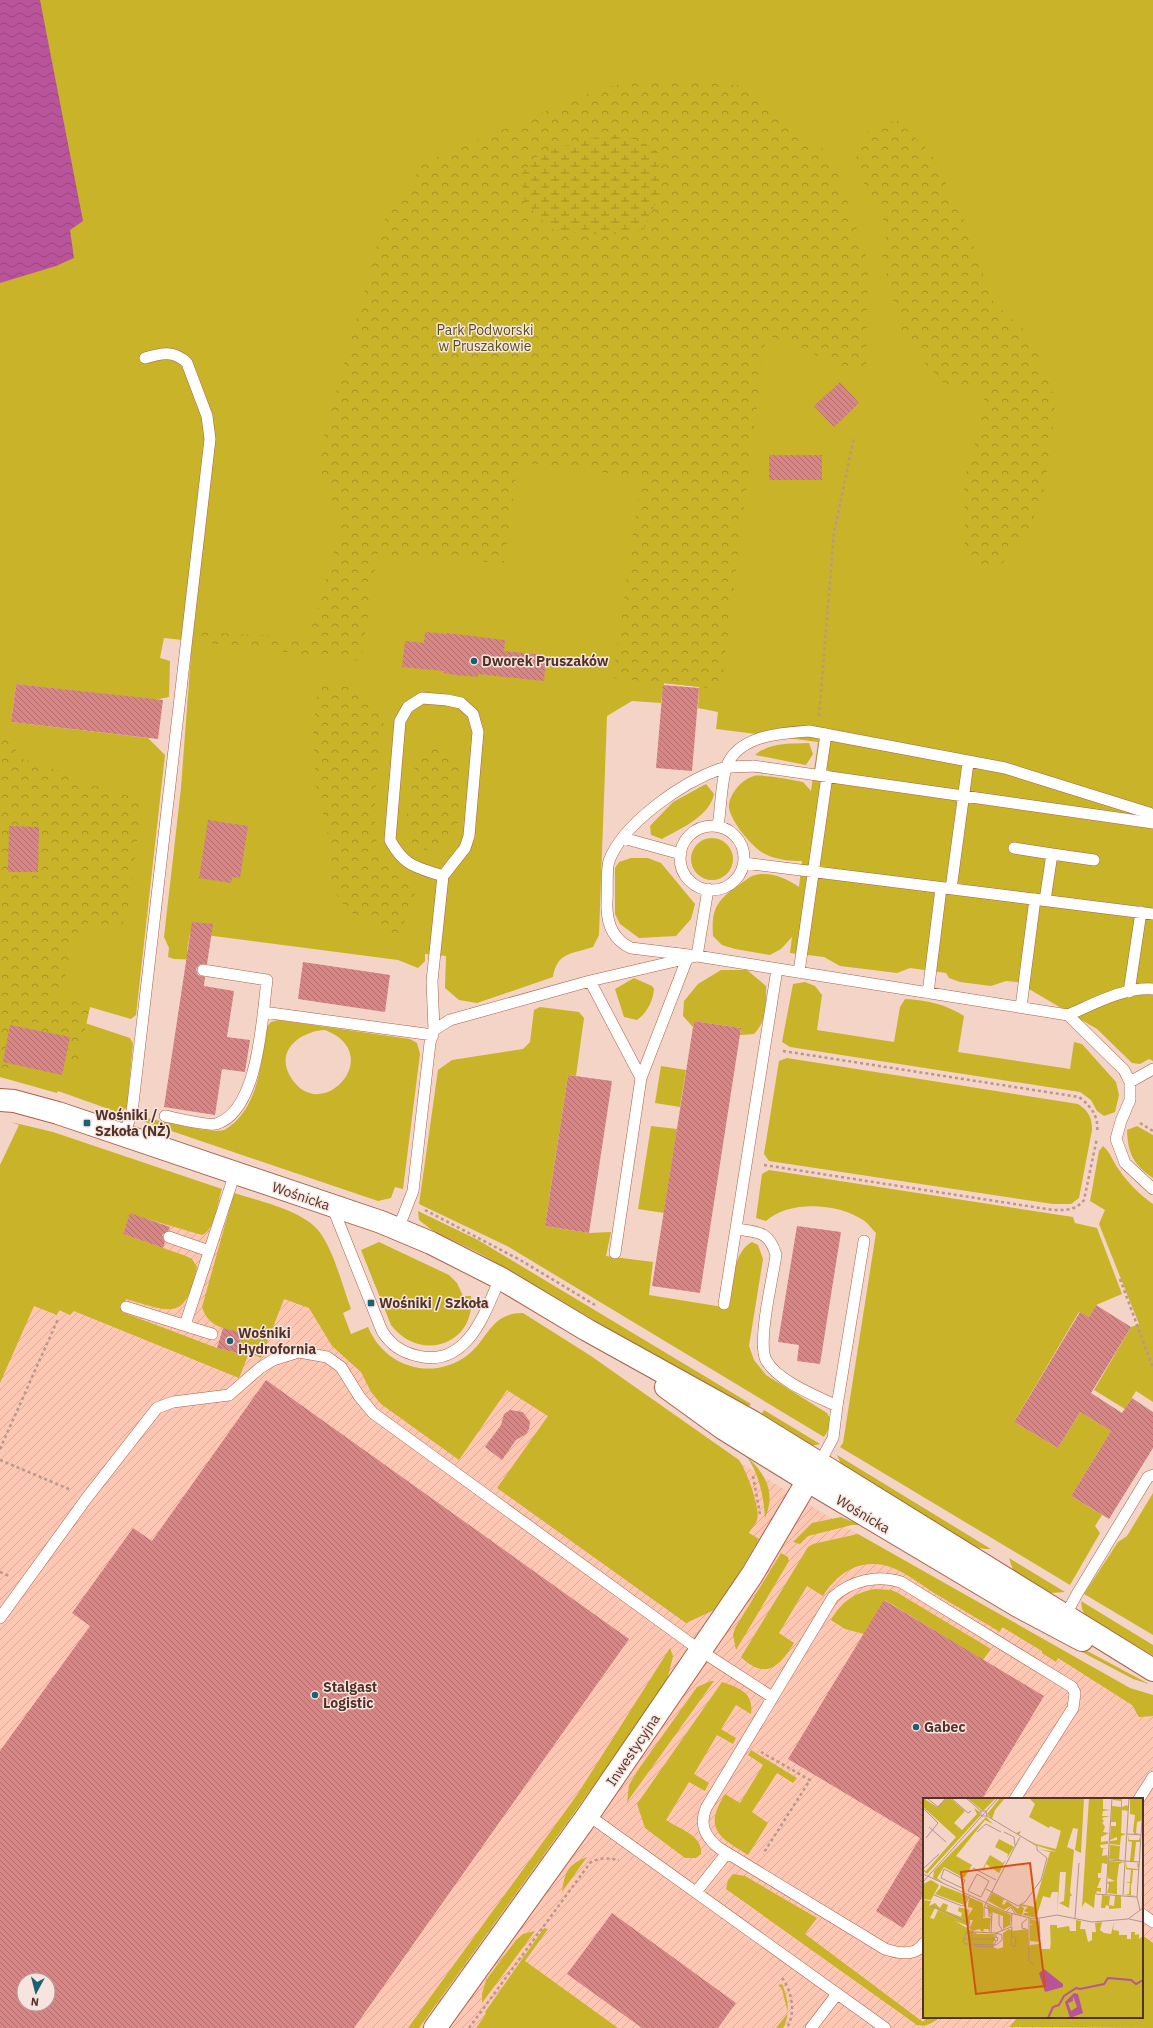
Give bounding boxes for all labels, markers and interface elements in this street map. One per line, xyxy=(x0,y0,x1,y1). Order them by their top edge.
park label: Park Podworski w Pruszakowie xyxy=(436,321,534,355)
place label: Dworek Pruszaków xyxy=(482,652,609,670)
marker: Dworek Pruszaków xyxy=(469,656,479,666)
place label: Wośniki / Szkoła (NŻ) xyxy=(95,1106,171,1140)
marker: Wośniki / Szkoła (NŻ) xyxy=(82,1118,92,1128)
street label: Wośnicka xyxy=(270,1178,333,1214)
place label: Wośniki / Szkoła xyxy=(379,1294,489,1312)
marker: Wośniki / Szkoła xyxy=(366,1298,376,1308)
place label: Wośniki Hydrofornia xyxy=(238,1324,316,1358)
marker: Wośniki Hydrofornia xyxy=(225,1336,235,1346)
street label: Wośnicka xyxy=(833,1491,894,1537)
place label: Stalgast Logistic xyxy=(323,1678,377,1712)
marker: Stalgast Logistic xyxy=(310,1690,320,1700)
street label: Inwestycyjna xyxy=(602,1710,664,1790)
place label: Gabec xyxy=(924,1718,966,1736)
marker: Gabec xyxy=(911,1722,921,1732)
inset map xyxy=(923,1798,1143,2018)
north arrow xyxy=(16,1972,56,2012)
text: N xyxy=(30,1994,40,2009)

